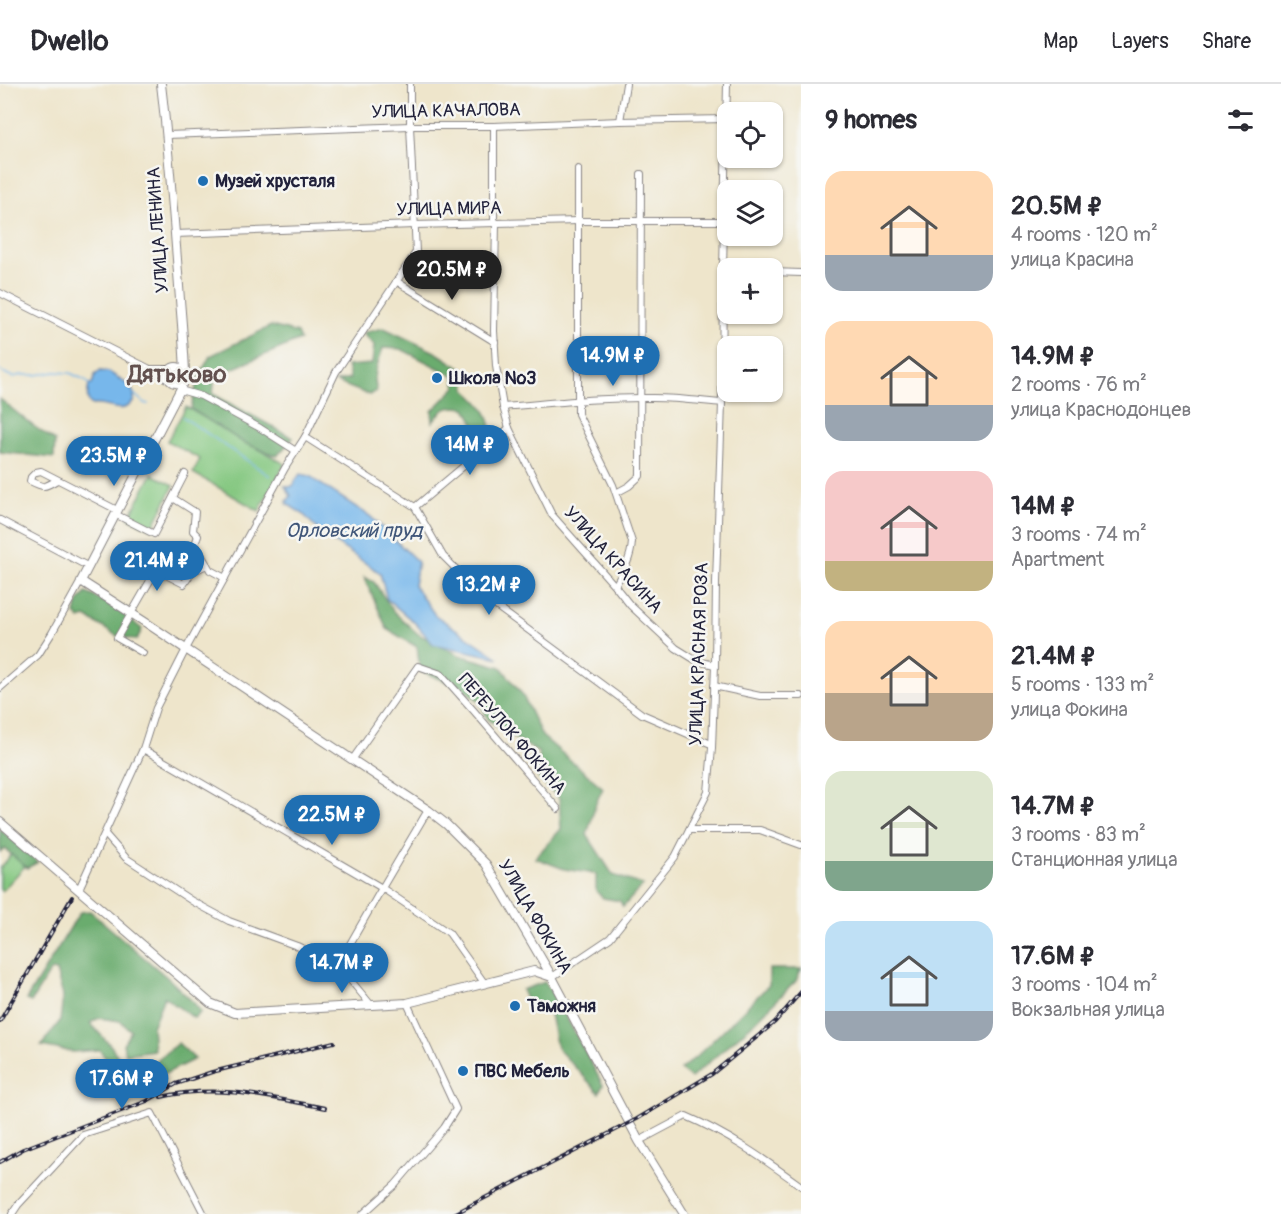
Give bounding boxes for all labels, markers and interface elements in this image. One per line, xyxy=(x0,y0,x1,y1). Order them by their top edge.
text: Dwello xyxy=(30,24,109,59)
text: Map xyxy=(1043,28,1078,55)
text: Layers xyxy=(1111,28,1169,55)
text: Share xyxy=(1202,28,1251,55)
street label: УЛИЦА КАЧАЛОВА xyxy=(371,98,521,124)
map controls xyxy=(717,102,783,402)
button: locate xyxy=(717,102,783,168)
text: 9 homes xyxy=(825,104,917,136)
icon: filters xyxy=(1224,104,1257,137)
street label: УЛИЦА ЛЕНИНА xyxy=(142,166,174,294)
place label: Музей хрусталя xyxy=(215,170,335,193)
marker: Музей хрусталя xyxy=(196,174,210,188)
button: layers xyxy=(717,180,783,246)
text: 20.5M ₽ xyxy=(1011,190,1103,222)
icon: home xyxy=(873,195,945,267)
street label: УЛИЦА МИРА xyxy=(396,197,502,221)
text: 4 rooms · 120 m² xyxy=(1011,222,1158,247)
text: улица Красина xyxy=(1011,247,1134,272)
pin: 20.5M ₽ xyxy=(397,250,507,301)
text: 20.5M ₽ xyxy=(417,257,487,282)
button: + xyxy=(717,258,783,324)
pin: 14.9M ₽ xyxy=(558,336,668,387)
button: − xyxy=(717,336,783,402)
text: 14.9M ₽ xyxy=(1011,340,1095,372)
text: 14.9M ₽ xyxy=(581,343,645,368)
icon: home xyxy=(873,345,945,417)
district label: Дятьково xyxy=(126,360,226,389)
place label: Школа №3 xyxy=(448,367,536,390)
marker: Школа №3 xyxy=(430,371,444,385)
text: 2 rooms · 76 m² xyxy=(1011,372,1147,397)
text: улица Краснодонцев xyxy=(1011,397,1191,422)
pin: 14M ₽ xyxy=(428,425,512,476)
text: 14M ₽ xyxy=(445,432,495,457)
pin: 23.5M ₽ xyxy=(59,436,169,487)
text: 23.5M ₽ xyxy=(80,443,148,468)
text: 14M ₽ xyxy=(1011,490,1076,522)
icon: home xyxy=(873,495,945,567)
street label: УЛИЦА КРАСИНА xyxy=(559,501,668,619)
water label: Орловский пруд xyxy=(286,518,424,543)
text: 3 rooms · 74 m² xyxy=(1011,522,1147,547)
pin: 21.4M ₽ xyxy=(102,541,212,592)
text: Apartment xyxy=(1011,547,1104,572)
text: 21.4M ₽ xyxy=(124,548,190,573)
street label: УЛИЦА КРАСНАЯ РОЗА xyxy=(684,562,714,746)
pin: 13.2M ₽ xyxy=(434,565,544,616)
text: 13.2M ₽ xyxy=(456,572,522,597)
text: 21.4M ₽ xyxy=(1011,640,1096,672)
icon: home xyxy=(873,645,945,717)
street label: ПЕРЕУЛОК ФОКИНА xyxy=(453,669,571,800)
text: 5 rooms · 133 m² xyxy=(1011,672,1154,697)
text: улица Фокина xyxy=(1011,697,1128,722)
text: 14.7M ₽ xyxy=(1011,790,1096,822)
pin: 22.5M ₽ xyxy=(277,795,387,846)
icon: home xyxy=(873,795,945,867)
text: 22.5M ₽ xyxy=(298,802,366,827)
text: 3 rooms · 83 m² xyxy=(1011,822,1146,847)
text: Станционная улица xyxy=(1011,847,1178,872)
street label: УЛИЦА ФОКИНА xyxy=(493,856,577,979)
text: 17.6M ₽ xyxy=(1011,940,1096,972)
pin: 14.7M ₽ xyxy=(287,943,397,994)
icon: home xyxy=(873,945,945,1017)
text: 14.7M ₽ xyxy=(309,950,375,975)
text: 3 rooms · 104 m² xyxy=(1011,972,1158,997)
place label: Таможня xyxy=(526,995,596,1018)
text: Вокзальная улица xyxy=(1011,997,1165,1022)
marker: Таможня xyxy=(508,999,522,1013)
pin: 17.6M ₽ xyxy=(67,1059,177,1110)
place label: ПВС Мебель xyxy=(475,1060,570,1083)
marker: ПВС Мебель xyxy=(456,1064,470,1078)
text: 17.6M ₽ xyxy=(89,1066,155,1091)

